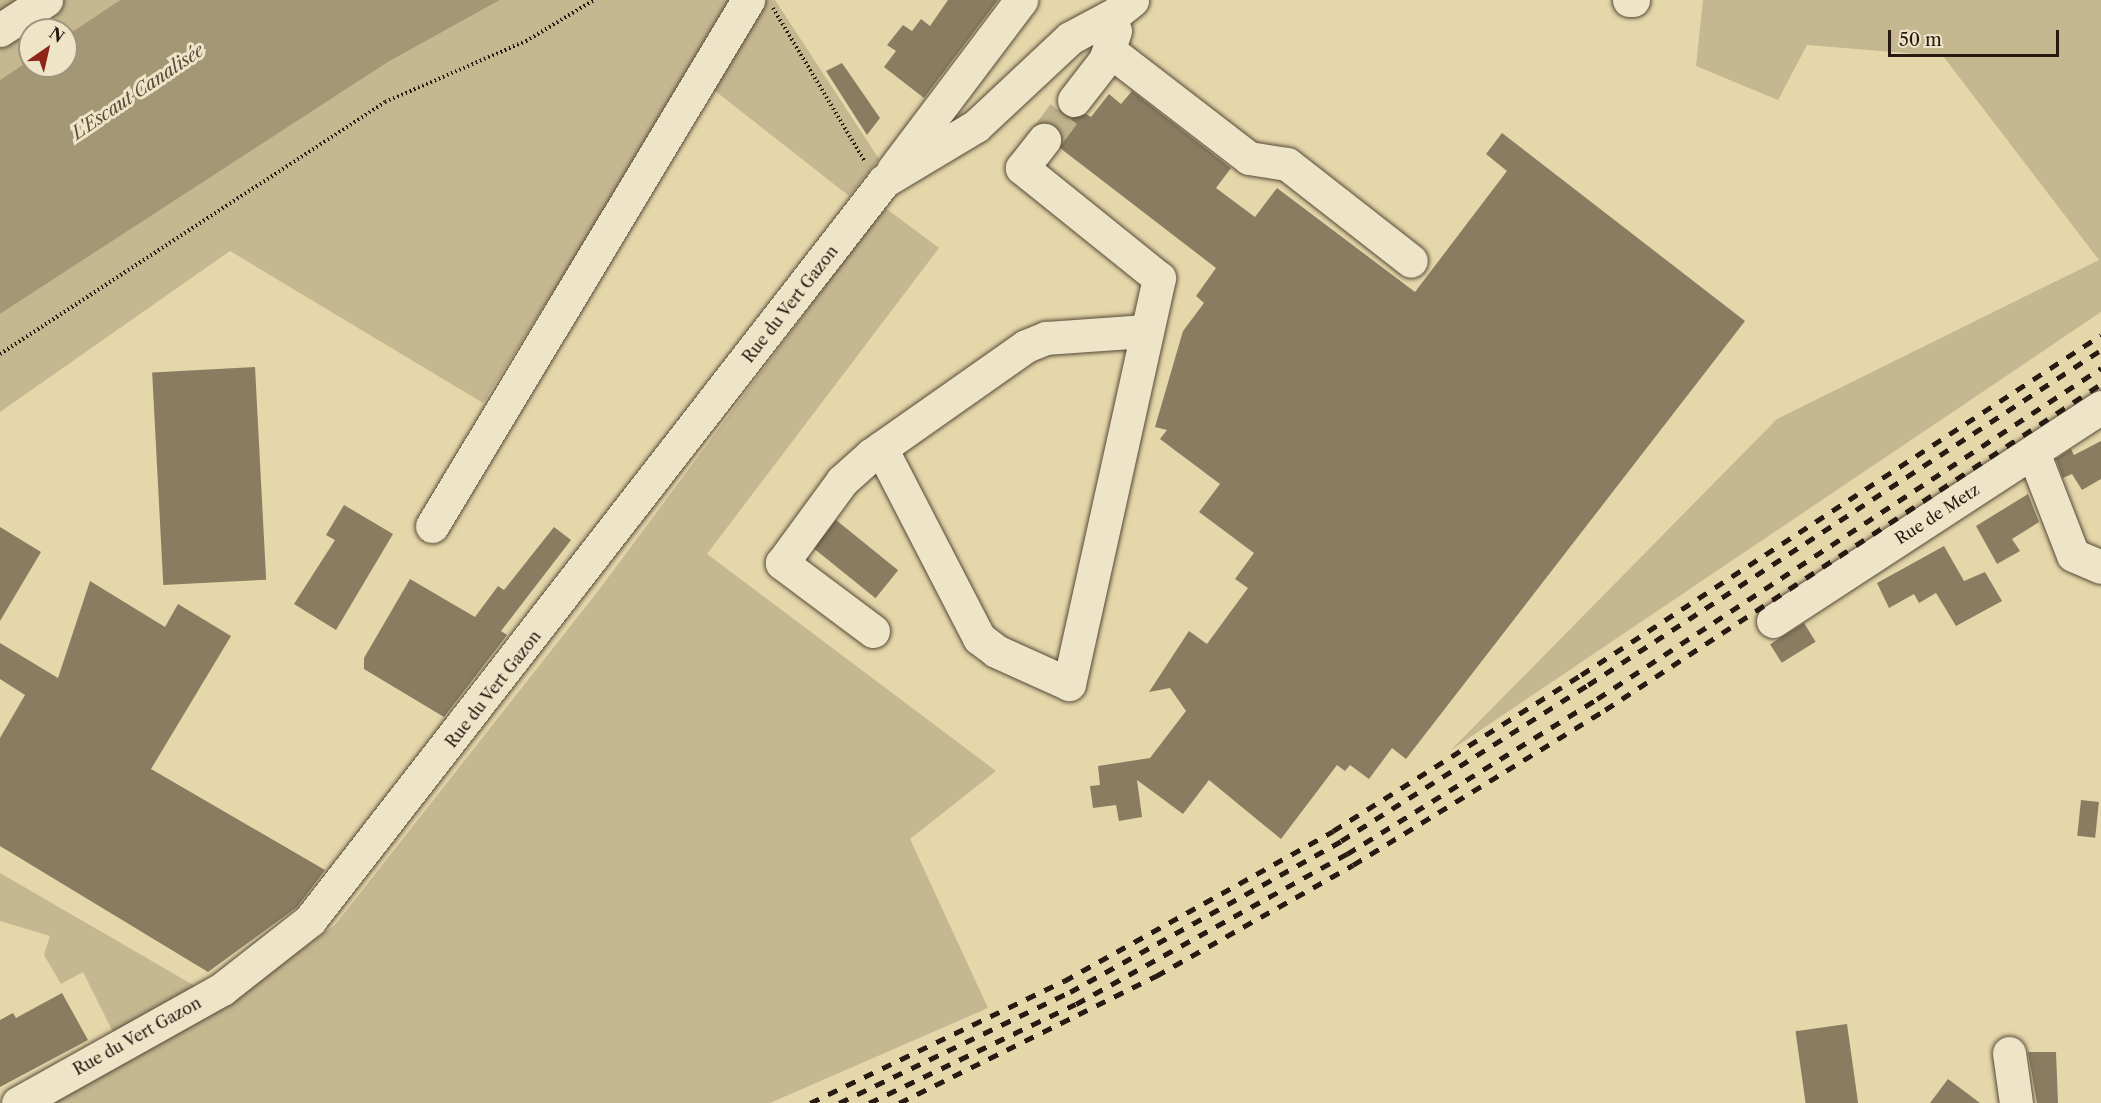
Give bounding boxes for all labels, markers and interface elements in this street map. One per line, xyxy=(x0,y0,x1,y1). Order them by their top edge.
north arrow xyxy=(18,18,78,78)
scale bar xyxy=(1891,18,2062,56)
text: N xyxy=(46,23,68,47)
text: 50 m xyxy=(1899,29,1942,51)
water label: L'Escaut Canalisée xyxy=(68,40,208,144)
street label: Rue du Vert Gazon xyxy=(738,241,842,367)
street label: Rue de Metz xyxy=(1891,480,1983,548)
street label: Rue du Vert Gazon xyxy=(441,626,545,752)
street label: Rue du Vert Gazon xyxy=(69,993,205,1079)

